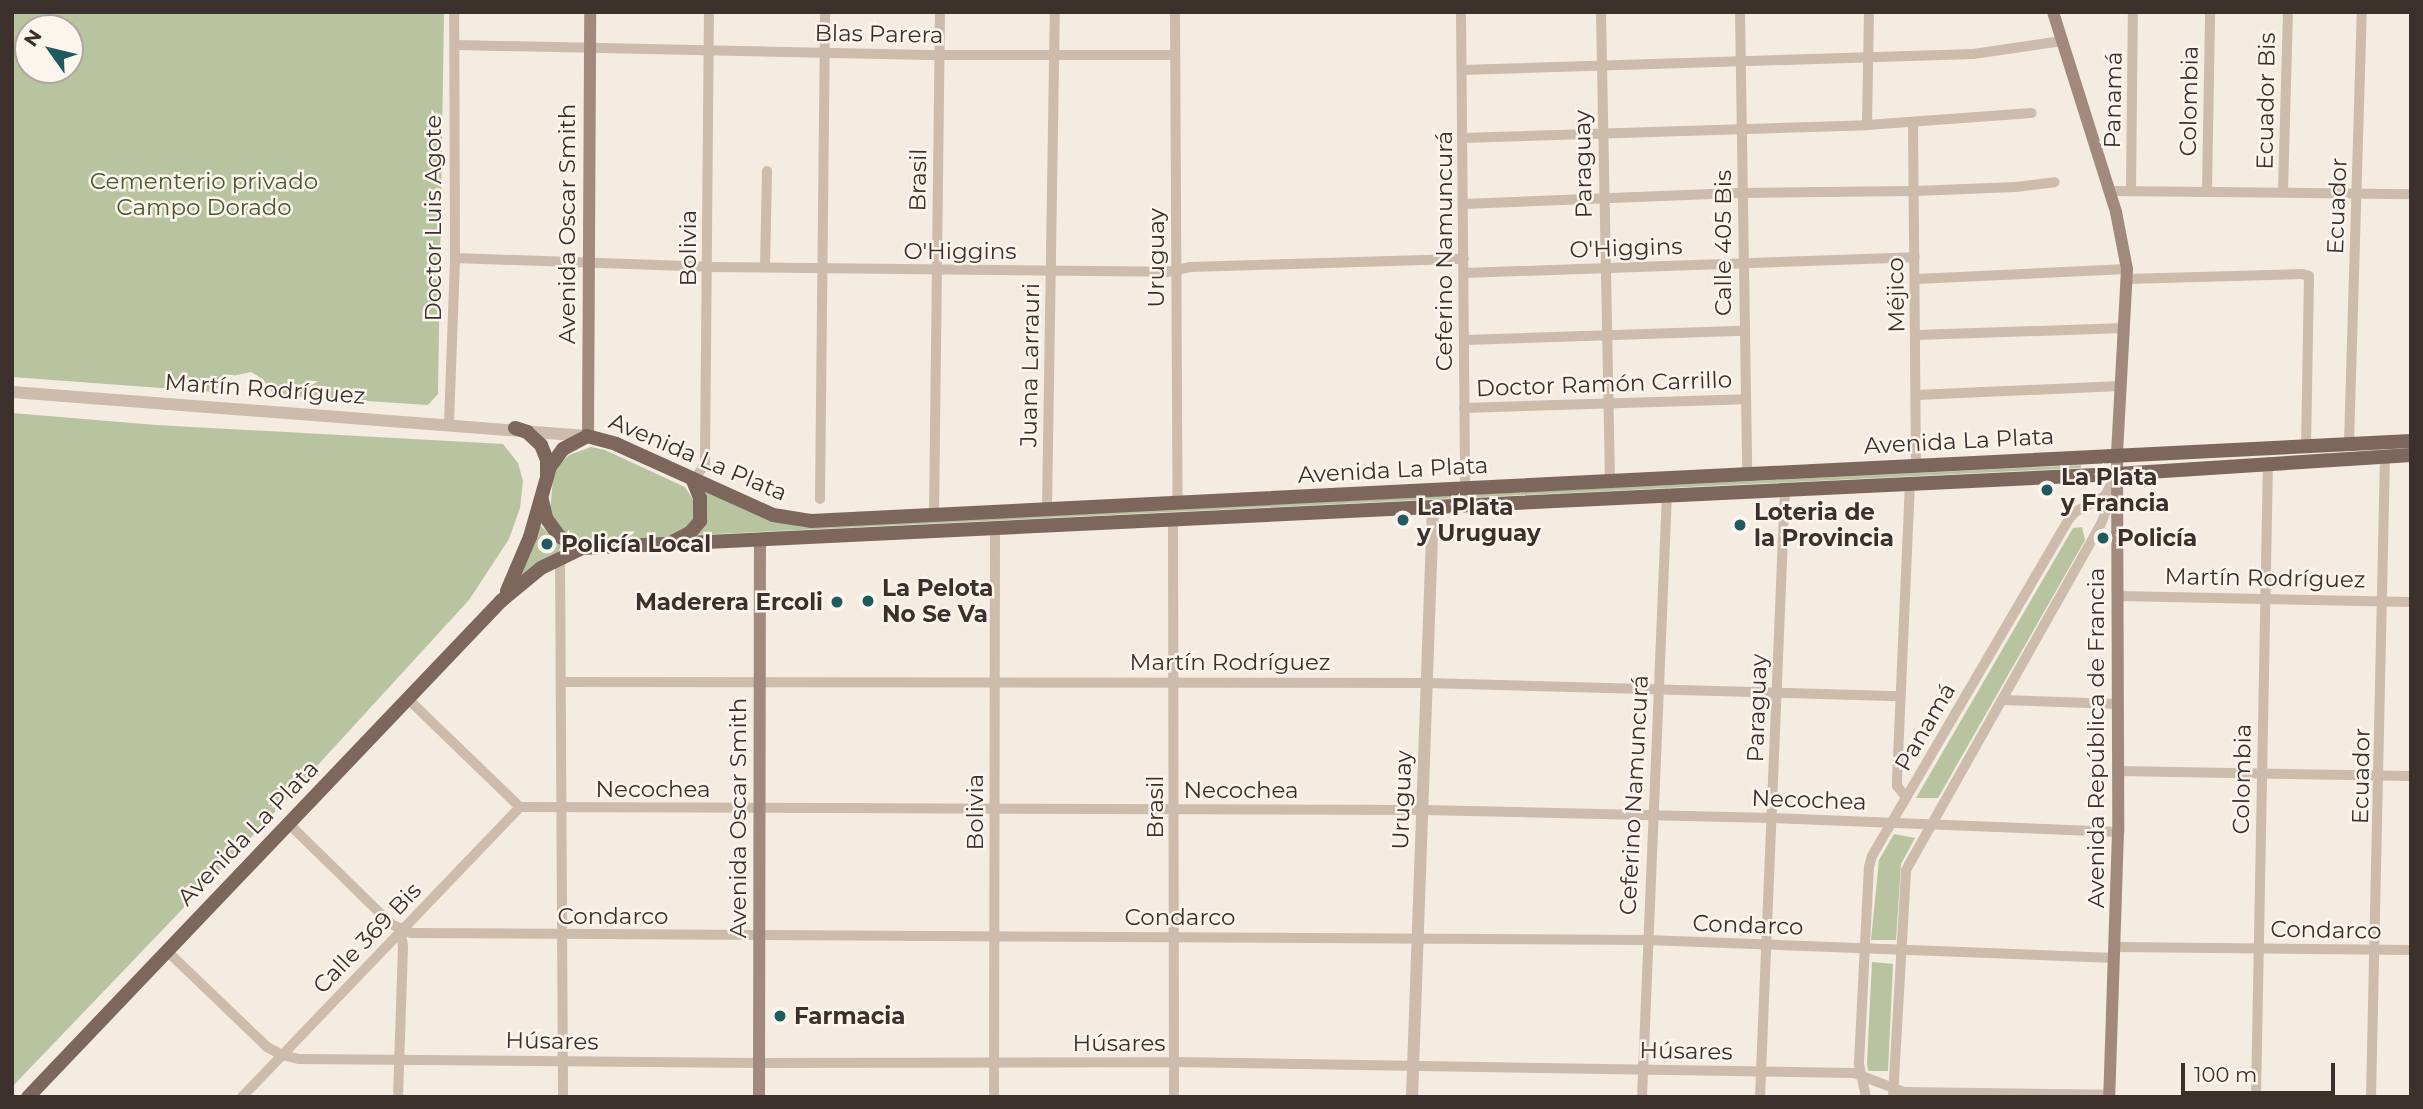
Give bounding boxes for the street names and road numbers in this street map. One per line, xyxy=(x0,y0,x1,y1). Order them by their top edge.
street label: Blas Parera xyxy=(814,19,944,49)
street label: Ecuador Bis xyxy=(2251,32,2281,170)
street label: Colombia xyxy=(2174,45,2204,157)
street label: Panamá xyxy=(2098,51,2128,149)
street label: Avenida Oscar Smith xyxy=(553,104,581,344)
street label: Paraguay xyxy=(1568,110,1598,218)
street label: Doctor Luis Agote xyxy=(419,115,447,321)
street label: Ceferino Namuncurá xyxy=(1430,131,1458,371)
street label: Brasil xyxy=(904,148,932,212)
street label: Ecuador xyxy=(2322,157,2352,255)
street label: Calle 405 Bis xyxy=(1709,170,1737,316)
street label: Uruguay xyxy=(1142,208,1170,308)
street label: Bolivia xyxy=(674,210,702,286)
street label: O'Higgins xyxy=(1569,232,1683,264)
street label: O'Higgins xyxy=(904,237,1016,265)
street label: Méjico xyxy=(1882,257,1910,333)
street label: Juana Larrauri xyxy=(1015,283,1045,447)
street label: Doctor Ramón Carrillo xyxy=(1475,366,1733,402)
street label: Martín Rodríguez xyxy=(164,368,366,410)
street label: Avenida La Plata xyxy=(605,407,791,507)
street label: Avenida La Plata xyxy=(1863,422,2055,460)
street label: Avenida La Plata xyxy=(1297,451,1489,489)
street label: Martín Rodríguez xyxy=(2164,562,2366,594)
street label: Avenida República de Francia xyxy=(2082,568,2110,908)
street label: Martín Rodríguez xyxy=(1130,648,1330,676)
street label: Paraguay xyxy=(1741,653,1773,763)
street label: Ceferino Namuncurá xyxy=(1614,674,1654,916)
street label: Panamá xyxy=(1889,678,1961,776)
street label: Avenida Oscar Smith xyxy=(724,698,752,938)
street label: Colombia xyxy=(2227,723,2257,835)
street label: Ecuador xyxy=(2346,728,2376,824)
street label: Uruguay xyxy=(1386,750,1418,850)
street label: Avenida La Plata xyxy=(172,755,324,911)
street label: Bolivia xyxy=(961,774,989,850)
street label: Necochea xyxy=(595,775,711,803)
street label: Brasil xyxy=(1141,776,1169,838)
street label: Necochea xyxy=(1183,776,1299,804)
street label: Necochea xyxy=(1751,784,1867,816)
street label: Calle 369 Bis xyxy=(307,877,427,999)
street label: Condarco xyxy=(557,902,669,930)
street label: Condarco xyxy=(1124,903,1236,931)
street label: Condarco xyxy=(1692,909,1804,941)
street label: Condarco xyxy=(2270,915,2382,945)
street label: Húsares xyxy=(505,1026,599,1056)
street label: Húsares xyxy=(1073,1029,1165,1057)
street label: Húsares xyxy=(1639,1036,1733,1066)

